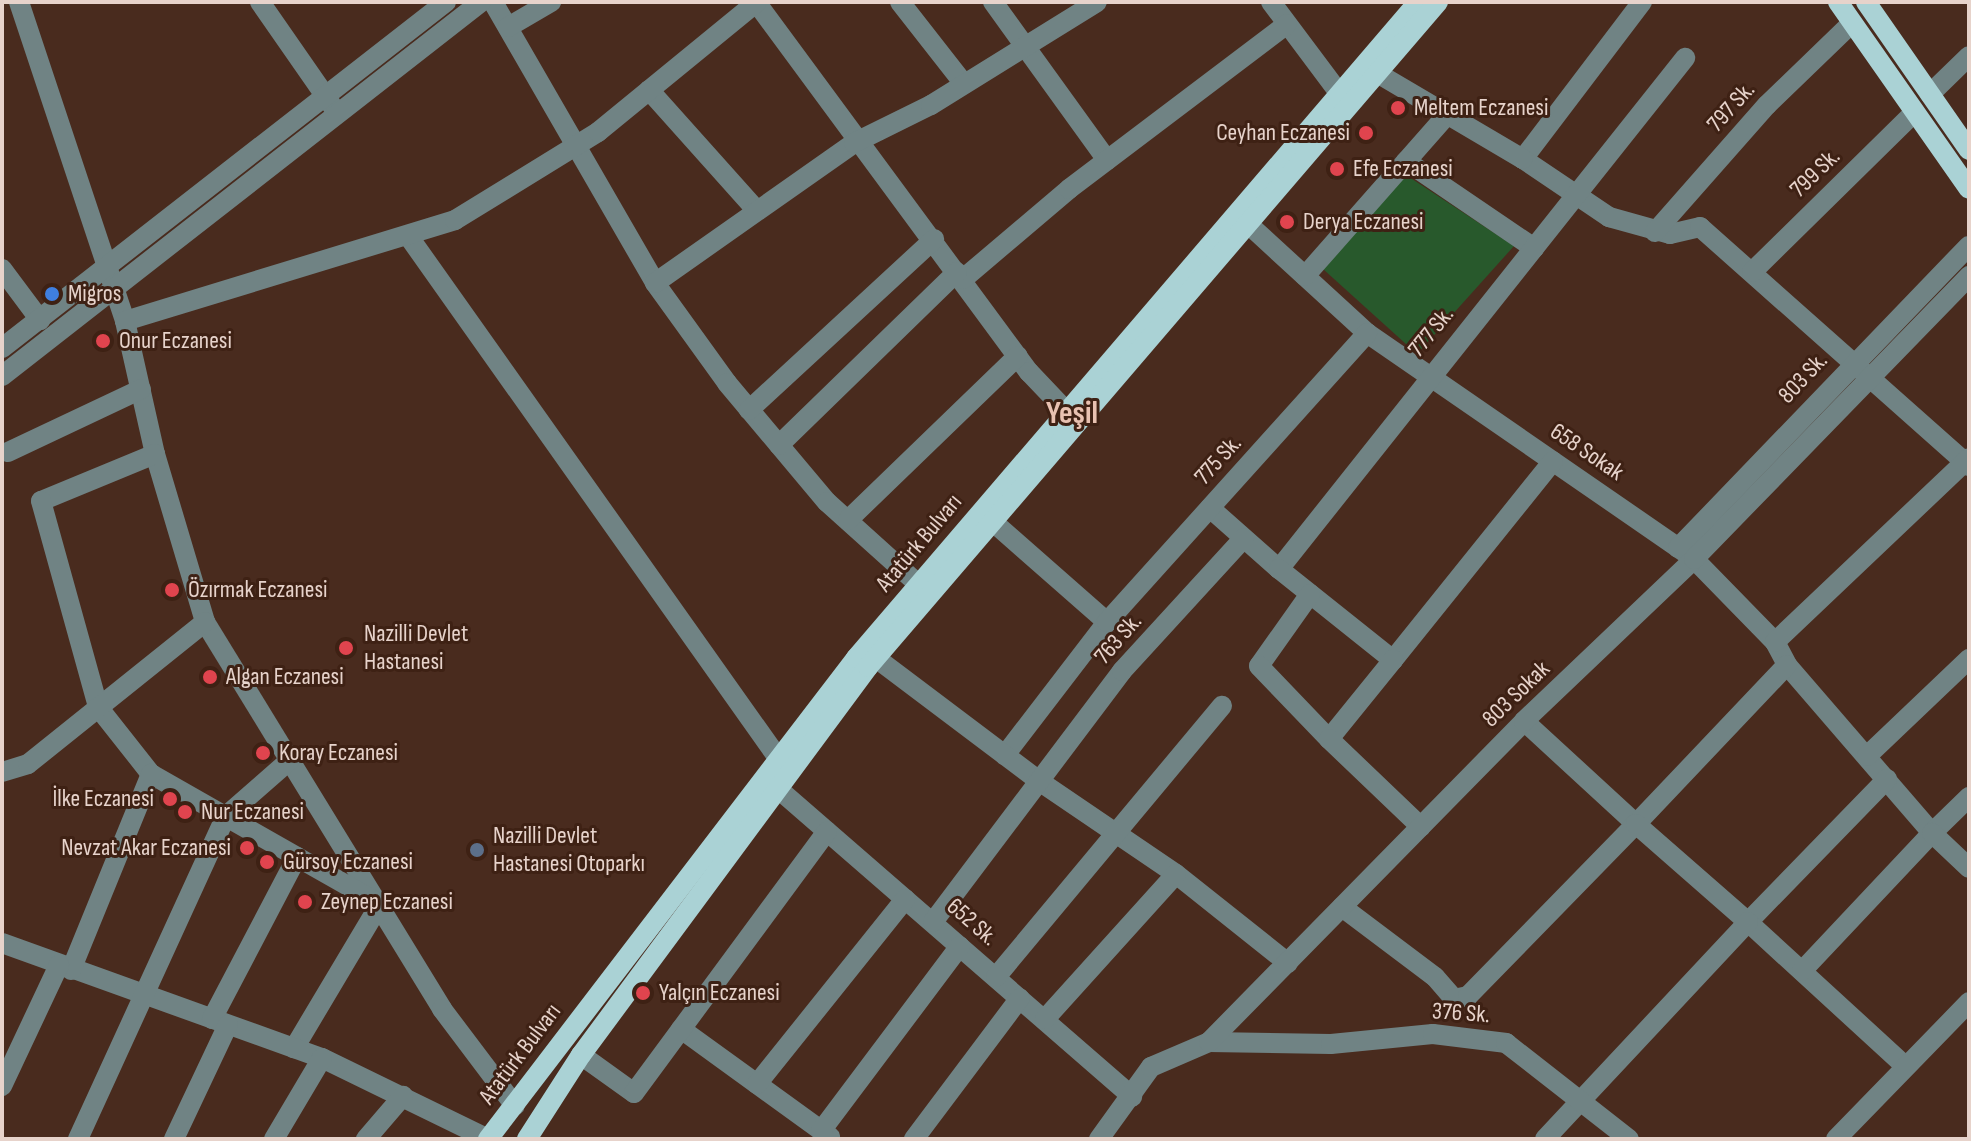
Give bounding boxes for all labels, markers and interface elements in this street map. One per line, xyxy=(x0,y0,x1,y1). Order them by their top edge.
street label: 797 Sk. xyxy=(1701,76,1761,138)
place label: Meltem Eczanesi xyxy=(1414,94,1548,122)
marker: Meltem Eczanesi xyxy=(1389,99,1407,117)
place label: Ceyhan Eczanesi xyxy=(1216,119,1350,147)
marker: Ceyhan Eczanesi xyxy=(1357,124,1375,142)
street label: 799 Sk. xyxy=(1784,142,1846,204)
place label: Efe Eczanesi xyxy=(1353,155,1453,183)
marker: Efe Eczanesi xyxy=(1328,160,1346,178)
place label: Derya Eczanesi xyxy=(1303,208,1424,236)
marker: Derya Eczanesi xyxy=(1278,213,1296,231)
place label: Migros xyxy=(68,280,121,308)
marker: Migros xyxy=(43,285,61,303)
street label: 777 Sk. xyxy=(1402,301,1460,363)
place label: Onur Eczanesi xyxy=(119,327,232,355)
marker: Onur Eczanesi xyxy=(94,332,112,350)
street label: 803 Sk. xyxy=(1772,347,1834,409)
district label: Yeşil xyxy=(1046,395,1098,433)
street label: 658 Sokak xyxy=(1545,417,1629,487)
street label: 775 Sk. xyxy=(1188,429,1248,491)
street label: Atatürk Bulvarı xyxy=(870,488,968,598)
place label: Özırmak Eczanesi xyxy=(188,576,327,604)
marker: Özırmak Eczanesi xyxy=(163,581,181,599)
street label: 763 Sk. xyxy=(1088,608,1148,670)
place label: Nazilli Devlet Hastanesi xyxy=(364,620,468,676)
marker: Nazilli Devlet Hastanesi xyxy=(335,637,357,659)
street label: 803 Sokak xyxy=(1476,655,1556,733)
place label: Algan Eczanesi xyxy=(226,663,344,691)
marker: Algan Eczanesi xyxy=(201,668,219,686)
place label: Koray Eczanesi xyxy=(279,739,398,767)
marker: Koray Eczanesi xyxy=(254,744,272,762)
place label: İlke Eczanesi xyxy=(52,785,154,813)
marker: İlke Eczanesi xyxy=(161,790,179,808)
place label: Nur Eczanesi xyxy=(201,798,304,826)
marker: Nur Eczanesi xyxy=(176,803,194,821)
place label: Nazilli Devlet Hastanesi Otoparkı xyxy=(493,822,645,878)
place label: Nevzat Akar Eczanesi xyxy=(61,834,231,862)
marker: Nevzat Akar Eczanesi xyxy=(238,839,256,857)
marker: Nazilli Devlet Hastanesi Otoparkı xyxy=(468,841,486,859)
place label: Gürsoy Eczanesi xyxy=(283,848,413,876)
marker: Gürsoy Eczanesi xyxy=(258,853,276,871)
place label: Zeynep Eczanesi xyxy=(321,888,453,916)
street label: 652 Sk. xyxy=(941,892,1003,952)
marker: Zeynep Eczanesi xyxy=(296,893,314,911)
place label: Yalçın Eczanesi xyxy=(659,979,780,1007)
marker: Yalçın Eczanesi xyxy=(634,984,652,1002)
street label: 376 Sk. xyxy=(1431,997,1491,1029)
street label: Atatürk Bulvarı xyxy=(473,998,567,1110)

